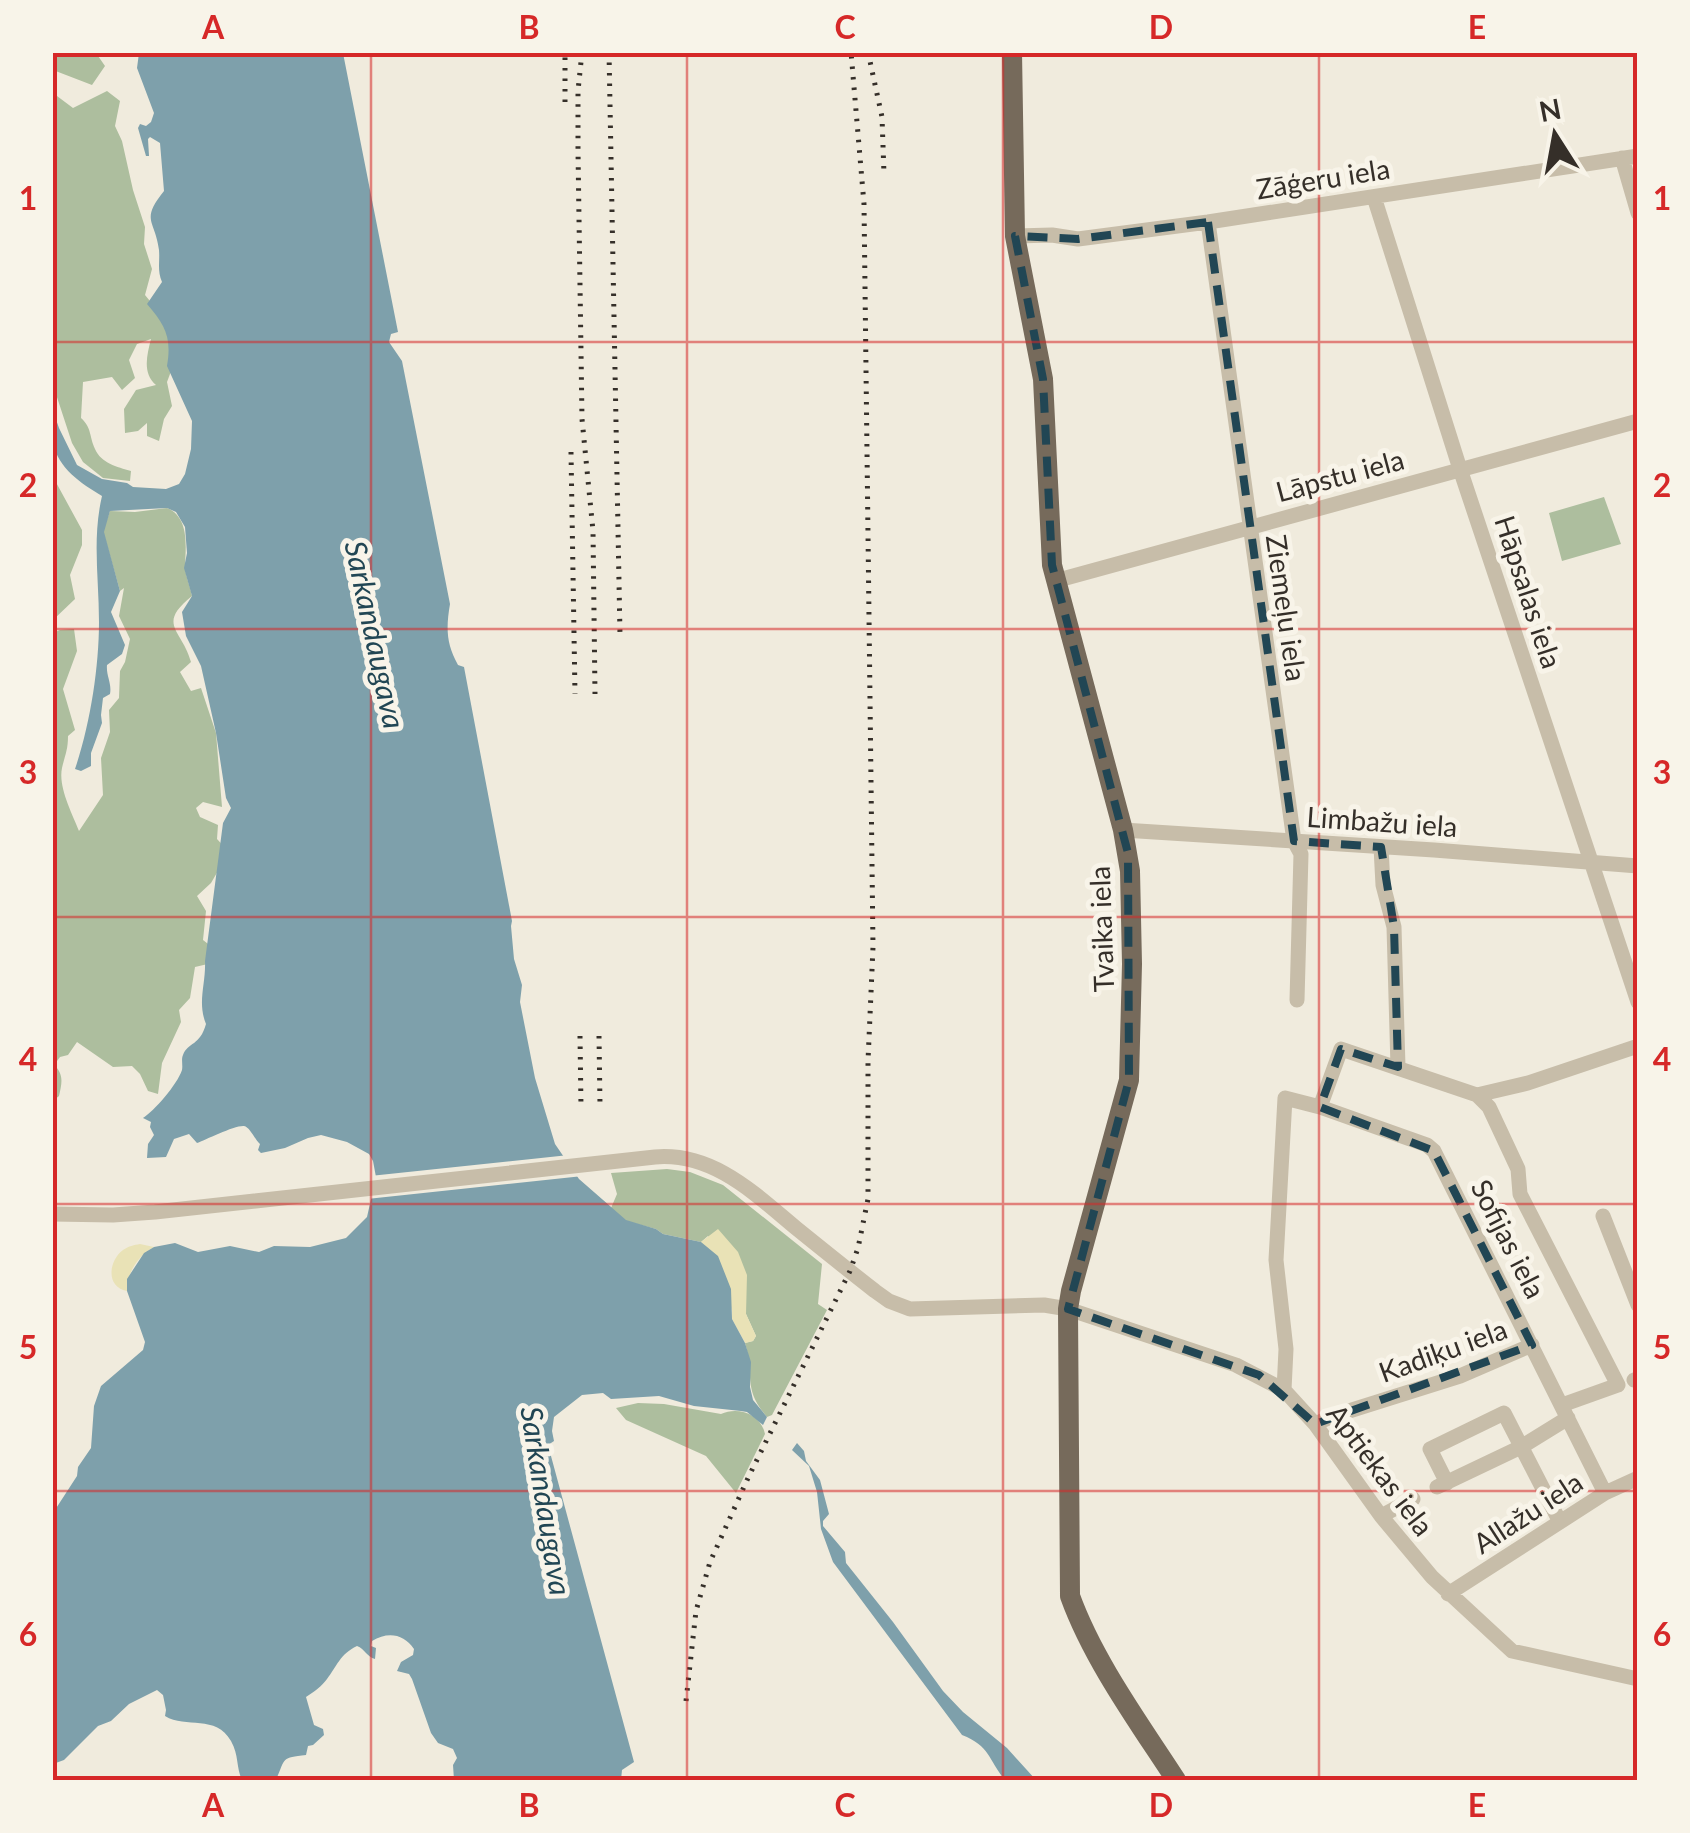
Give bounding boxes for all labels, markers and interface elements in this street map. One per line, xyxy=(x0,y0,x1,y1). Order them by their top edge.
text: A xyxy=(201,7,225,46)
text: B xyxy=(518,7,540,46)
text: C xyxy=(834,7,856,46)
text: D xyxy=(1149,7,1173,46)
text: E xyxy=(1468,7,1486,46)
north arrow xyxy=(1505,85,1605,185)
text: N xyxy=(1536,91,1564,128)
street label: Zāģeru iela xyxy=(1254,151,1392,205)
text: 1 xyxy=(19,178,37,217)
text: 1 xyxy=(1653,178,1671,217)
street label: Lāpstu iela xyxy=(1272,442,1407,508)
text: 2 xyxy=(19,465,37,504)
text: 2 xyxy=(1653,465,1671,504)
street label: Hāpsalas iela xyxy=(1488,511,1570,672)
street label: Ziemeļu iela xyxy=(1260,532,1314,683)
water label: Sarkandaugava xyxy=(338,537,413,732)
text: 3 xyxy=(19,752,37,791)
text: 3 xyxy=(1653,752,1671,791)
street label: Limbažu iela xyxy=(1305,799,1459,843)
street label: Tvaika iela xyxy=(1082,865,1120,993)
text: 4 xyxy=(19,1039,37,1078)
text: 4 xyxy=(1653,1039,1671,1078)
street label: Sofijas iela xyxy=(1465,1174,1553,1304)
street label: Kadiķu iela xyxy=(1374,1311,1511,1389)
text: 5 xyxy=(19,1327,37,1366)
text: 5 xyxy=(1653,1327,1671,1366)
street label: Aptiekas iela xyxy=(1320,1397,1441,1542)
water label: Sarkandaugava xyxy=(514,1403,580,1598)
street label: Allažu iela xyxy=(1466,1464,1589,1560)
text: 6 xyxy=(19,1614,37,1653)
text: 6 xyxy=(1653,1614,1671,1653)
text: A xyxy=(201,1785,225,1824)
text: B xyxy=(518,1785,540,1824)
text: C xyxy=(834,1785,856,1824)
text: D xyxy=(1149,1785,1173,1824)
text: E xyxy=(1468,1785,1486,1824)

